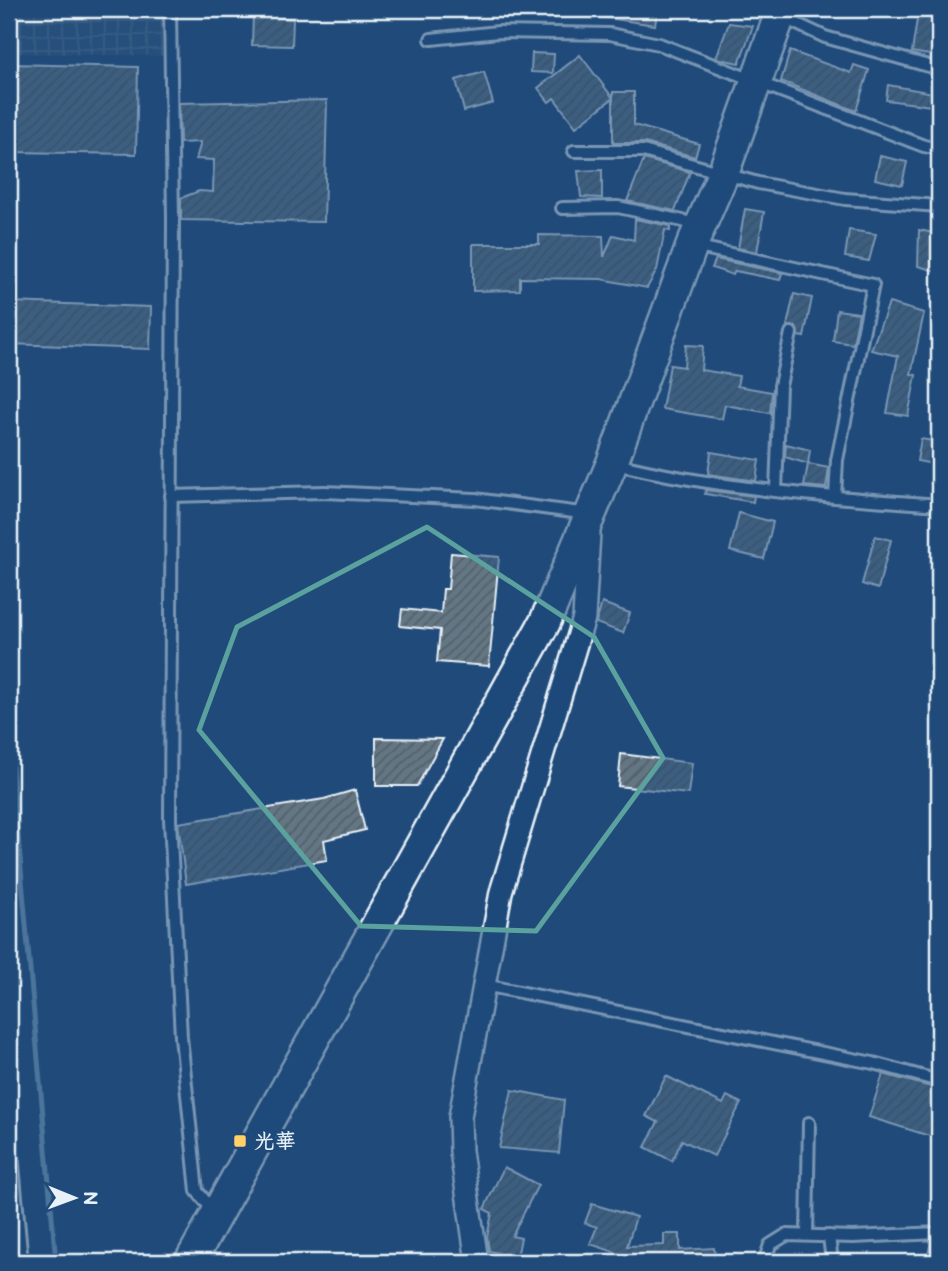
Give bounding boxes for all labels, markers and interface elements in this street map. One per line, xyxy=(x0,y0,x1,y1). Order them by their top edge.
place label: 光華 xyxy=(254,1129,296,1154)
marker: 光華 xyxy=(232,1133,248,1149)
north arrow xyxy=(38,1162,108,1232)
text: N xyxy=(78,1191,101,1206)

